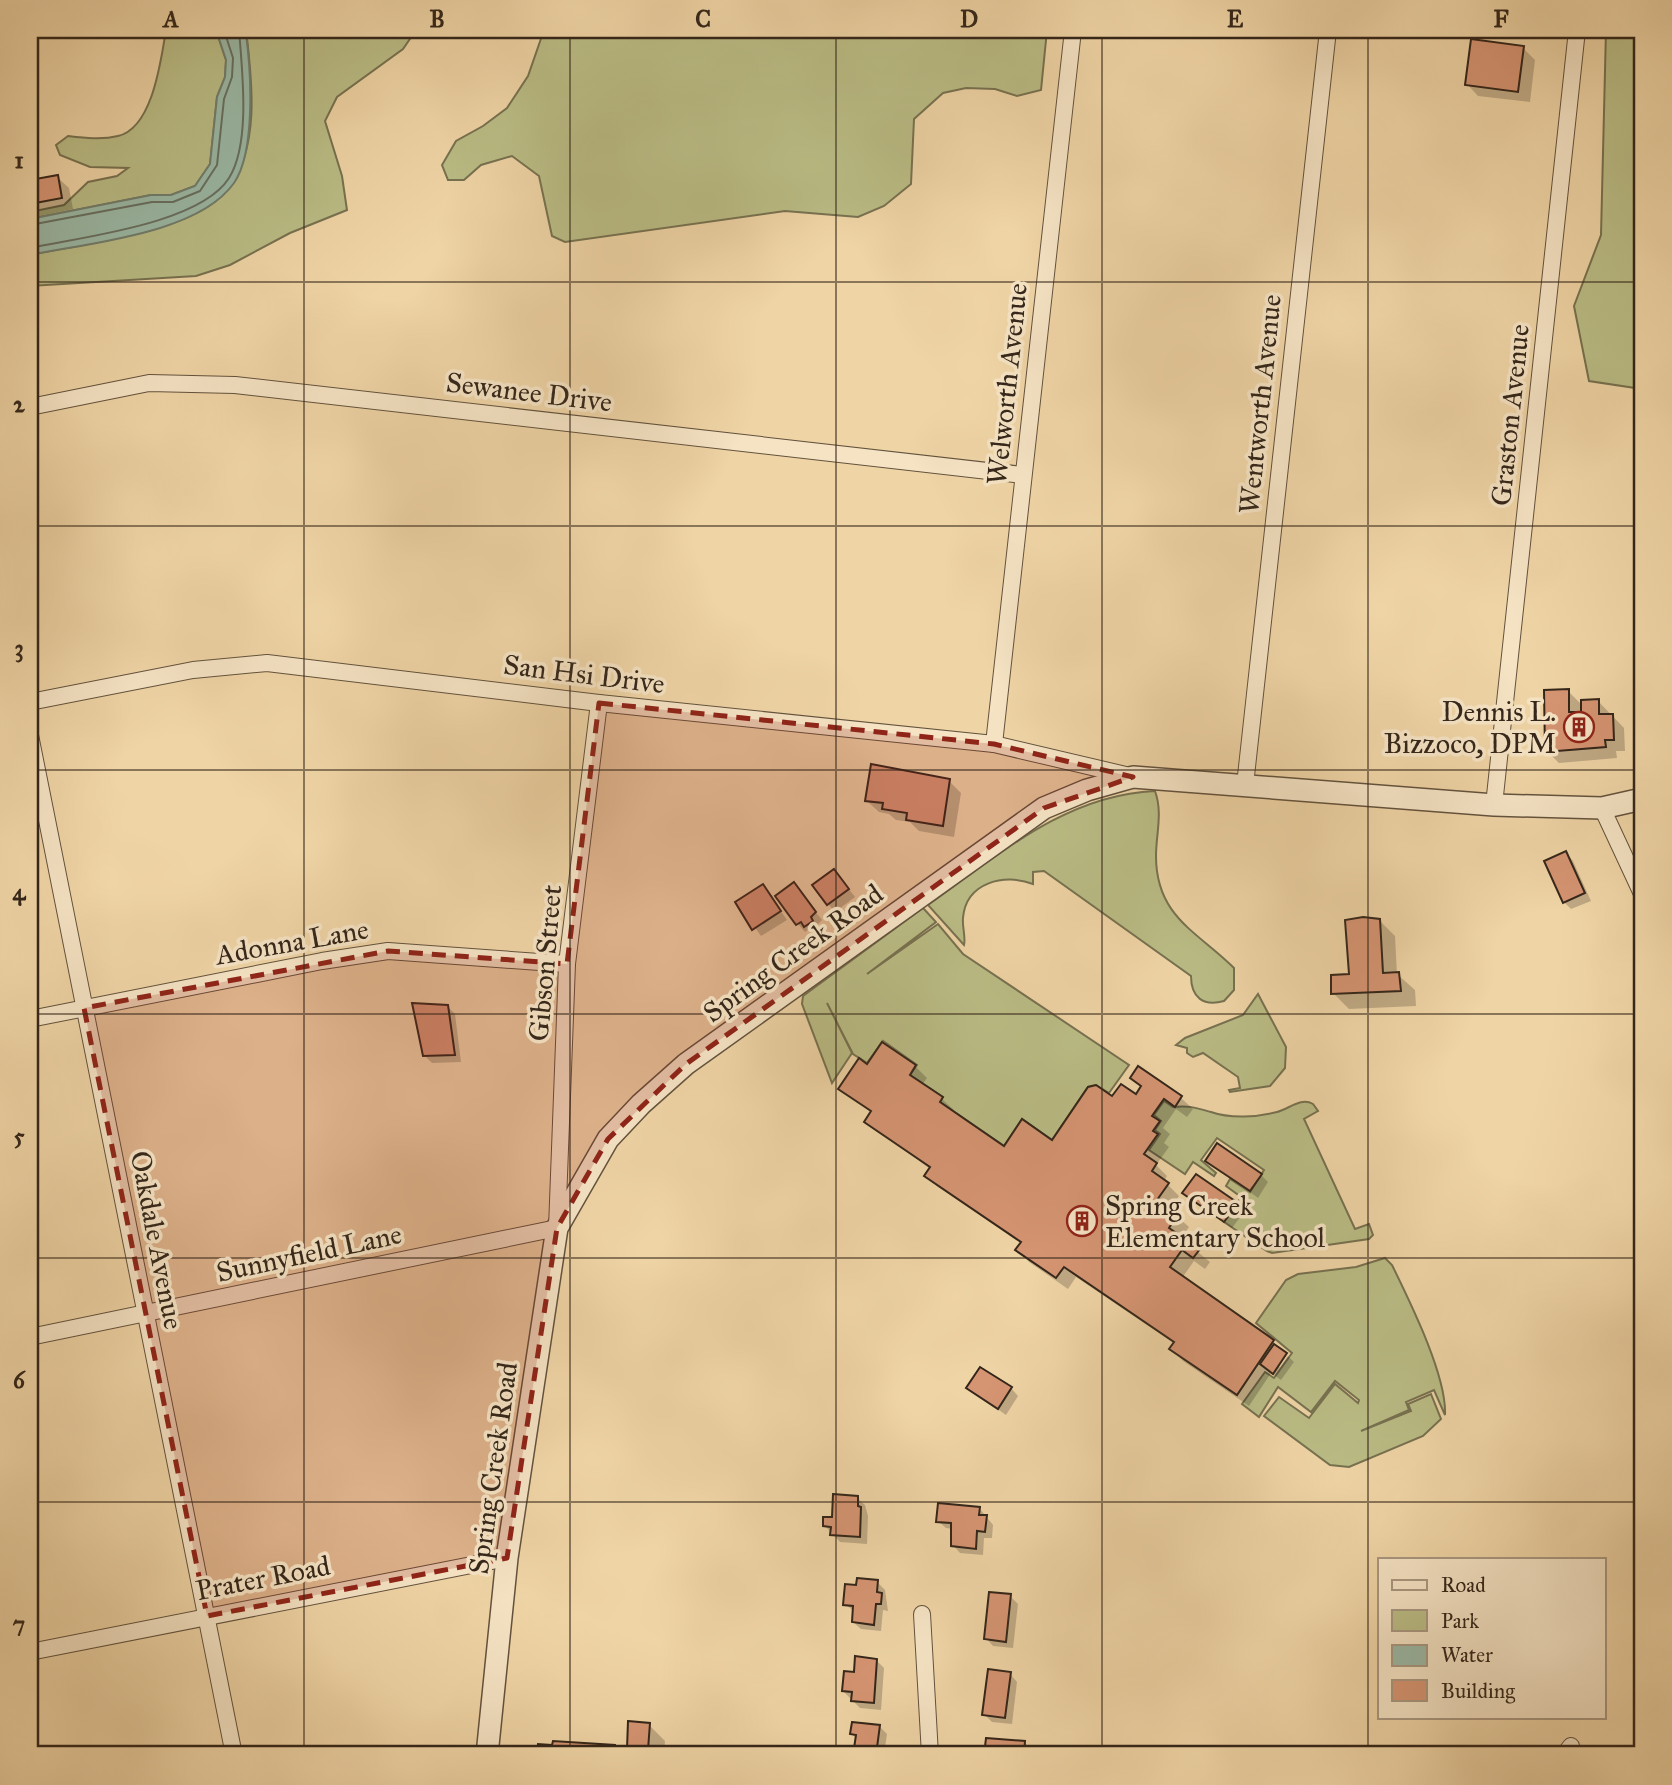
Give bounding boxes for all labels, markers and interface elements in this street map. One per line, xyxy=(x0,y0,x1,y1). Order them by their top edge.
text: A xyxy=(161,5,179,33)
text: B xyxy=(429,5,445,33)
text: C xyxy=(695,5,711,33)
text: D xyxy=(960,5,978,33)
text: E xyxy=(1227,5,1244,33)
text: F xyxy=(1493,5,1509,33)
text: 1 xyxy=(14,146,24,174)
street label: Welworth Avenue xyxy=(979,281,1035,487)
street label: Wentworth Avenue xyxy=(1231,293,1289,515)
street label: Graston Avenue xyxy=(1483,322,1537,508)
street label: Sewanee Drive xyxy=(444,364,614,420)
text: 2 xyxy=(13,390,25,418)
text: 3 xyxy=(14,634,24,663)
street label: San Hsi Drive xyxy=(501,647,667,701)
place label: Dennis L. Bizzoco, DPM xyxy=(1384,694,1556,761)
building icon: Dennis L. Bizzoco, DPM xyxy=(1562,710,1596,744)
street label: Spring Creek Road xyxy=(696,876,890,1030)
text: 4 xyxy=(13,878,27,906)
street label: Gibson Street xyxy=(521,883,569,1043)
street label: Adonna Lane xyxy=(212,911,371,973)
text: 5 xyxy=(14,1122,25,1150)
street label: Oakdale Avenue xyxy=(123,1148,191,1332)
place label: Spring Creek Elementary School xyxy=(1105,1188,1326,1255)
building icon: Spring Creek Elementary School xyxy=(1065,1204,1099,1238)
street label: Sunnyfield Lane xyxy=(213,1216,405,1290)
street label: Spring Creek Road xyxy=(461,1360,525,1576)
text: 6 xyxy=(13,1366,26,1394)
street label: Prater Road xyxy=(193,1548,333,1608)
legend xyxy=(1378,1558,1606,1718)
text: Road xyxy=(1441,1572,1486,1598)
text: Park xyxy=(1441,1608,1479,1634)
text: 7 xyxy=(13,1610,25,1638)
text: Water xyxy=(1441,1642,1493,1668)
text: Building xyxy=(1441,1678,1515,1704)

